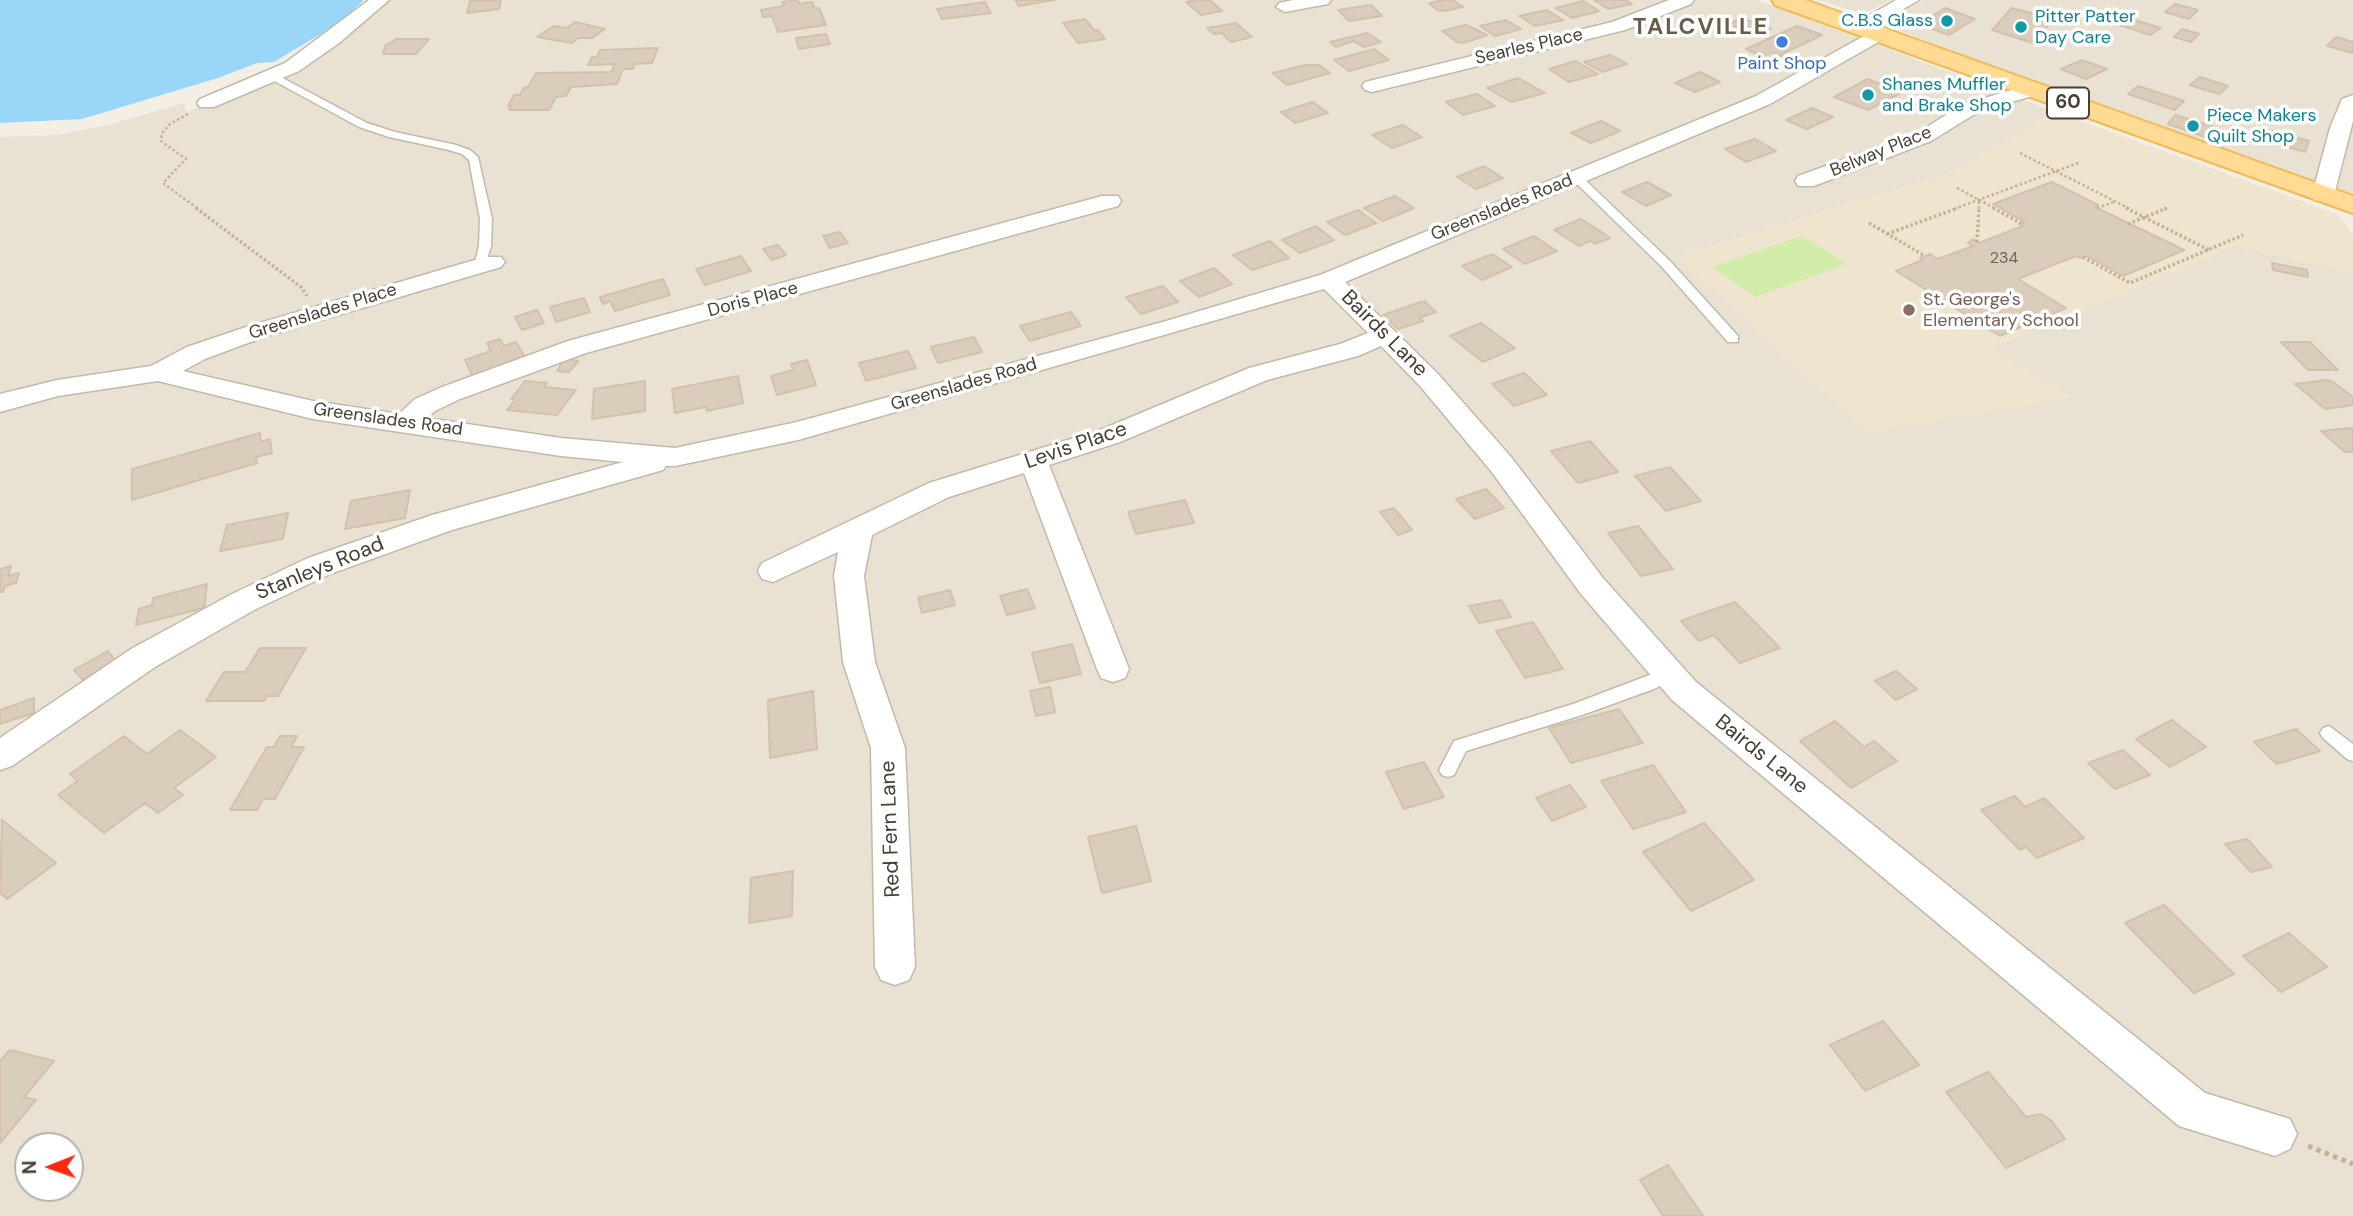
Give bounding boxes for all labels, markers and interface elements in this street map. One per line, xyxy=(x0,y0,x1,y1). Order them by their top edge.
place label: Pitter Patter Day Care xyxy=(2035,6,2136,48)
place label: C.B.S Glass xyxy=(1841,10,1933,32)
marker: C.B.S Glass xyxy=(1939,13,1955,29)
district label: TALCVILLE xyxy=(1634,14,1768,42)
marker: Pitter Patter Day Care xyxy=(2013,19,2029,35)
street label: Searles Place xyxy=(1473,24,1585,70)
marker: Paint Shop xyxy=(1774,34,1790,50)
place label: Paint Shop xyxy=(1737,53,1827,75)
place label: Shanes Muffler and Brake Shop xyxy=(1882,74,2012,116)
marker: Shanes Muffler and Brake Shop xyxy=(1860,87,1876,103)
road number: 60 xyxy=(2047,88,2089,118)
place label: Piece Makers Quilt Shop xyxy=(2207,105,2317,148)
marker: Piece Makers Quilt Shop xyxy=(2185,118,2201,134)
street label: Belway Place xyxy=(1827,122,1935,182)
street label: Greenslades Road xyxy=(1428,170,1576,246)
house number: 234 xyxy=(1990,249,2018,269)
street label: Doris Place xyxy=(705,278,801,322)
street label: Greenslades Place xyxy=(246,279,400,345)
street label: Bairds Lane xyxy=(1335,285,1433,383)
place label: St. George's Elementary School xyxy=(1923,289,2079,332)
marker: St. George's Elementary School xyxy=(1901,302,1917,318)
street label: Greenslades Road xyxy=(889,354,1039,416)
street label: Greenslades Road xyxy=(312,399,464,441)
street label: Levis Place xyxy=(1022,417,1130,475)
street label: Stanleys Road xyxy=(252,532,388,606)
street label: Bairds Lane xyxy=(1709,710,1813,800)
street label: Red Fern Lane xyxy=(876,760,906,898)
north arrow xyxy=(14,1132,84,1202)
text: N xyxy=(17,1160,42,1174)

